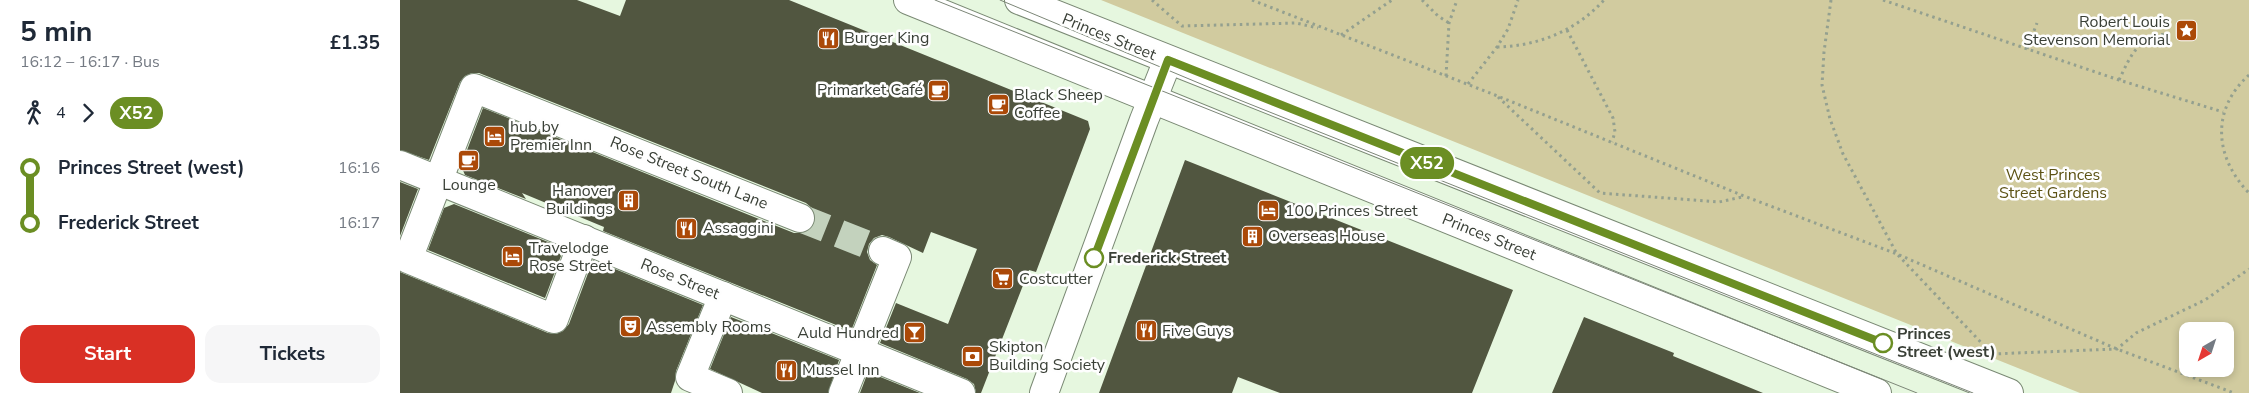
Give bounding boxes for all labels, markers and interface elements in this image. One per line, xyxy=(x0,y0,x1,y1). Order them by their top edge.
street label: Princes Street xyxy=(1059,8,1160,66)
place label: Robert Louis Stevenson Memorial xyxy=(2023,11,2170,51)
text: 5 min xyxy=(20,13,92,51)
place icon: Robert Louis Stevenson Memorial xyxy=(2174,19,2198,43)
restaurant icon: Burger King xyxy=(816,26,840,50)
place label: Burger King xyxy=(844,27,929,49)
text: £1.35 xyxy=(330,30,380,56)
text: 16:12 – 16:17 · Bus xyxy=(20,51,160,73)
cafe icon: Primarket Café xyxy=(927,78,951,102)
place label: Primarket Café xyxy=(817,79,923,101)
place label: Black Sheep Coffee xyxy=(1014,84,1103,124)
cafe icon: Black Sheep Coffee xyxy=(986,92,1010,116)
icon: walk xyxy=(20,99,48,127)
icon: forward xyxy=(74,99,102,127)
text: X52 xyxy=(120,101,153,125)
text: 4 xyxy=(56,102,66,124)
place label: hub by Premier Inn xyxy=(510,116,592,156)
hotel icon: hub by Premier Inn xyxy=(482,124,506,148)
street label: Rose Street South Lane xyxy=(607,131,771,215)
line badge: X52 xyxy=(1398,147,1456,179)
cafe icon: Lounge xyxy=(457,149,481,173)
text: X52 xyxy=(1410,151,1444,175)
text: Princes Street (west) xyxy=(58,155,244,181)
text: 16:16 xyxy=(338,157,380,179)
park label: West Princes Street Gardens xyxy=(1999,164,2107,204)
place label: Lounge xyxy=(442,174,496,196)
place label: Hanover Buildings xyxy=(546,180,613,220)
building icon: Hanover Buildings xyxy=(617,188,641,212)
hotel icon: 100 Princes Street xyxy=(1257,199,1281,223)
place label: 100 Princes Street xyxy=(1285,200,1418,222)
street label: Princes Street xyxy=(1439,208,1540,266)
text: Frederick Street xyxy=(58,210,199,236)
text: 16:17 xyxy=(338,212,380,234)
restaurant icon: Assaggini xyxy=(675,216,699,240)
place label: Assaggini xyxy=(703,217,774,239)
building icon: Overseas House xyxy=(1240,224,1264,248)
place label: Overseas House xyxy=(1268,225,1385,247)
place label: Travelodge Rose Street xyxy=(529,237,613,277)
hotel icon: Travelodge Rose Street xyxy=(501,245,525,269)
place label: Frederick Street xyxy=(1108,247,1227,269)
marker: Frederick Street xyxy=(1084,248,1104,268)
street label: Rose Street xyxy=(637,253,723,305)
supermarket icon: Costcutter xyxy=(991,267,1015,291)
place label: Costcutter xyxy=(1019,268,1093,290)
theatre icon: Assembly Rooms xyxy=(618,315,642,339)
place label: Assembly Rooms xyxy=(646,316,771,338)
restaurant icon: Five Guys xyxy=(1134,319,1158,343)
place label: Five Guys xyxy=(1162,320,1232,342)
bar icon: Auld Hundred xyxy=(903,321,927,345)
place label: Auld Hundred xyxy=(797,322,899,344)
north arrow xyxy=(2179,322,2234,378)
map controls xyxy=(2179,322,2234,377)
place label: Princes Street (west) xyxy=(1897,323,1996,363)
button: Start xyxy=(20,325,195,383)
button: Tickets xyxy=(205,325,380,383)
marker: Princes Street (west) xyxy=(1873,333,1893,353)
place label: Skipton Building Society xyxy=(989,336,1106,376)
bank icon: Skipton Building Society xyxy=(961,344,985,368)
restaurant icon: Mussel Inn xyxy=(774,358,798,382)
place label: Mussel Inn xyxy=(802,359,880,381)

